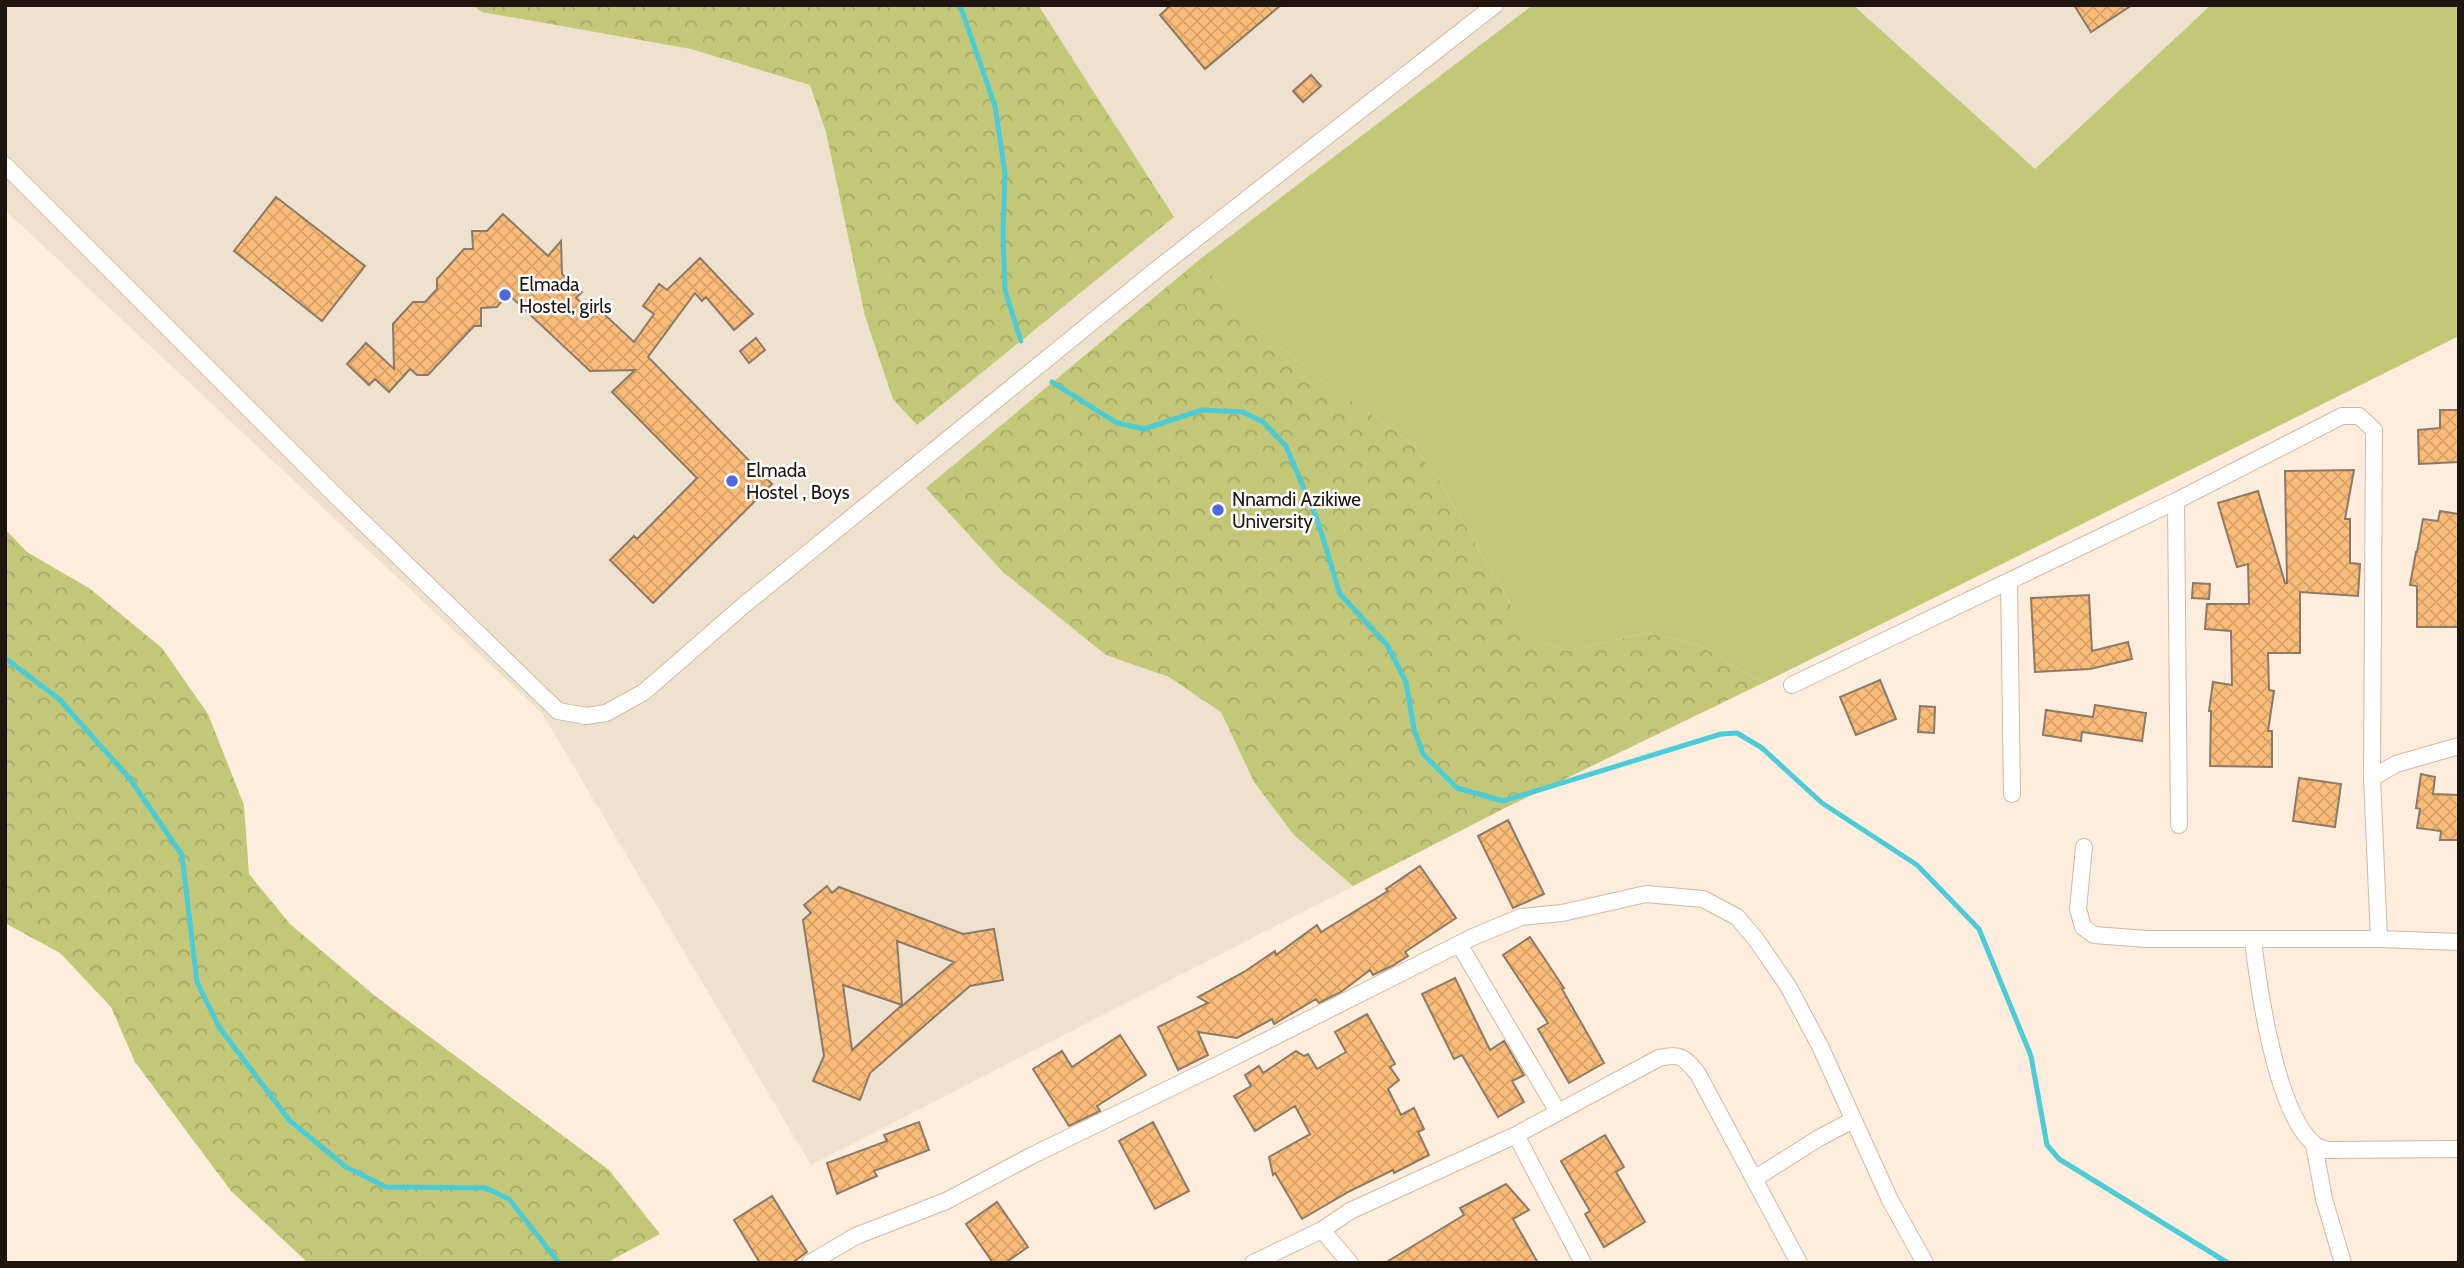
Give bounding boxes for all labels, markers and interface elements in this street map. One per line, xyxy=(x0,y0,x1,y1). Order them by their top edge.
place label: Elmada Hostel, girls xyxy=(519,273,612,318)
marker: Elmada Hostel, girls xyxy=(497,287,513,303)
place label: Elmada Hostel , Boys xyxy=(746,459,850,504)
marker: Elmada Hostel , Boys xyxy=(724,473,740,489)
place label: Nnamdi Azikiwe University xyxy=(1232,488,1361,533)
marker: Nnamdi Azikiwe University xyxy=(1210,502,1226,518)

